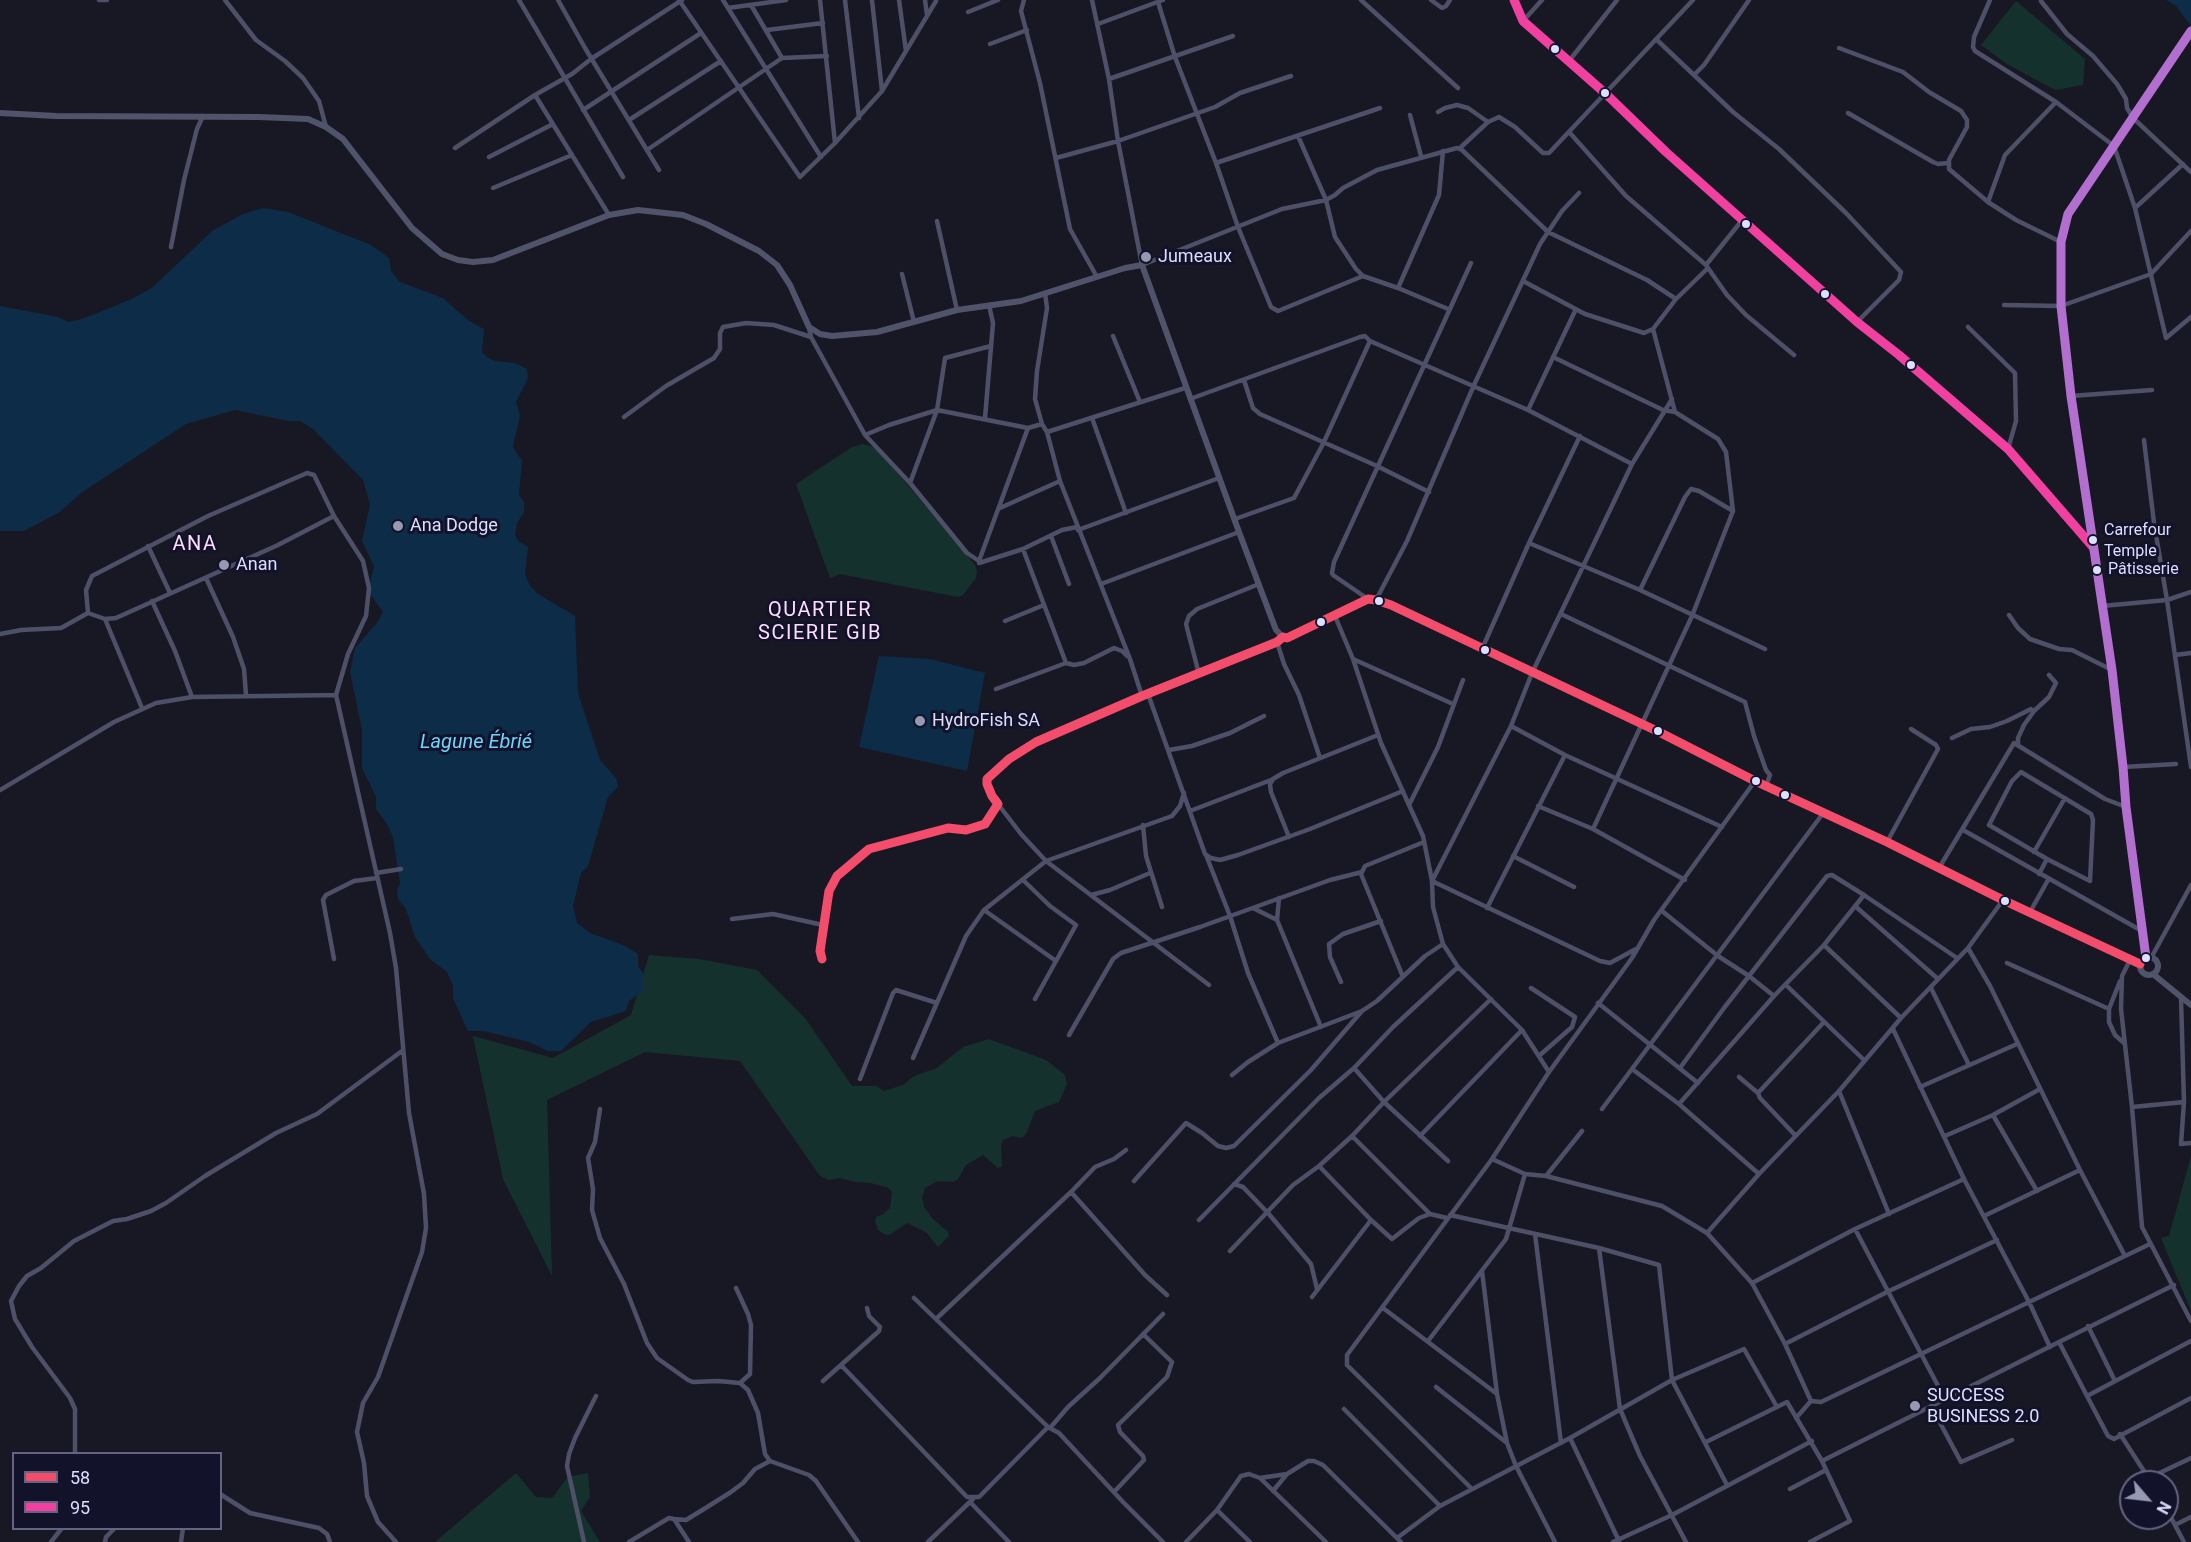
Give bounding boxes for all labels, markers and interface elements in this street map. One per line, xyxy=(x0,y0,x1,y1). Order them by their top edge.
unlabelled marker xyxy=(1549,43,1561,55)
unlabelled marker xyxy=(1599,87,1611,99)
unlabelled marker xyxy=(1740,218,1752,230)
place label: Jumeaux xyxy=(1158,246,1232,268)
marker: Jumeaux xyxy=(1139,250,1153,264)
unlabelled marker xyxy=(1819,288,1831,300)
unlabelled marker xyxy=(1905,359,1917,371)
place label: Ana Dodge xyxy=(410,515,498,537)
marker: Ana Dodge xyxy=(391,519,405,533)
place label: Carrefour Temple xyxy=(2104,521,2171,559)
district label: ANA xyxy=(172,533,218,557)
marker: Carrefour Temple xyxy=(2087,534,2099,546)
place label: Anan xyxy=(236,554,277,576)
marker: Anan xyxy=(217,558,231,572)
place label: Pâtisserie xyxy=(2108,560,2179,580)
marker: Pâtisserie xyxy=(2091,564,2103,576)
unlabelled marker xyxy=(1373,595,1385,607)
district label: QUARTIER SCIERIE GIB xyxy=(758,599,882,646)
unlabelled marker xyxy=(1315,616,1327,628)
unlabelled marker xyxy=(1479,644,1491,656)
place label: HydroFish SA xyxy=(932,710,1040,732)
marker: HydroFish SA xyxy=(913,714,927,728)
unlabelled marker xyxy=(1652,725,1664,737)
water label: Lagune Ébrié xyxy=(420,731,532,755)
unlabelled marker xyxy=(1750,775,1762,787)
unlabelled marker xyxy=(1779,789,1791,801)
unlabelled marker xyxy=(1999,895,2011,907)
unlabelled marker xyxy=(2140,952,2152,964)
place label: SUCCESS BUSINESS 2.0 xyxy=(1927,1385,2039,1428)
marker: SUCCESS BUSINESS 2.0 xyxy=(1908,1399,1922,1413)
legend xyxy=(12,1452,222,1530)
text: 58 xyxy=(70,1467,90,1488)
north arrow xyxy=(2119,1470,2179,1530)
text: 95 xyxy=(70,1497,90,1518)
text: N xyxy=(2153,1498,2175,1517)

